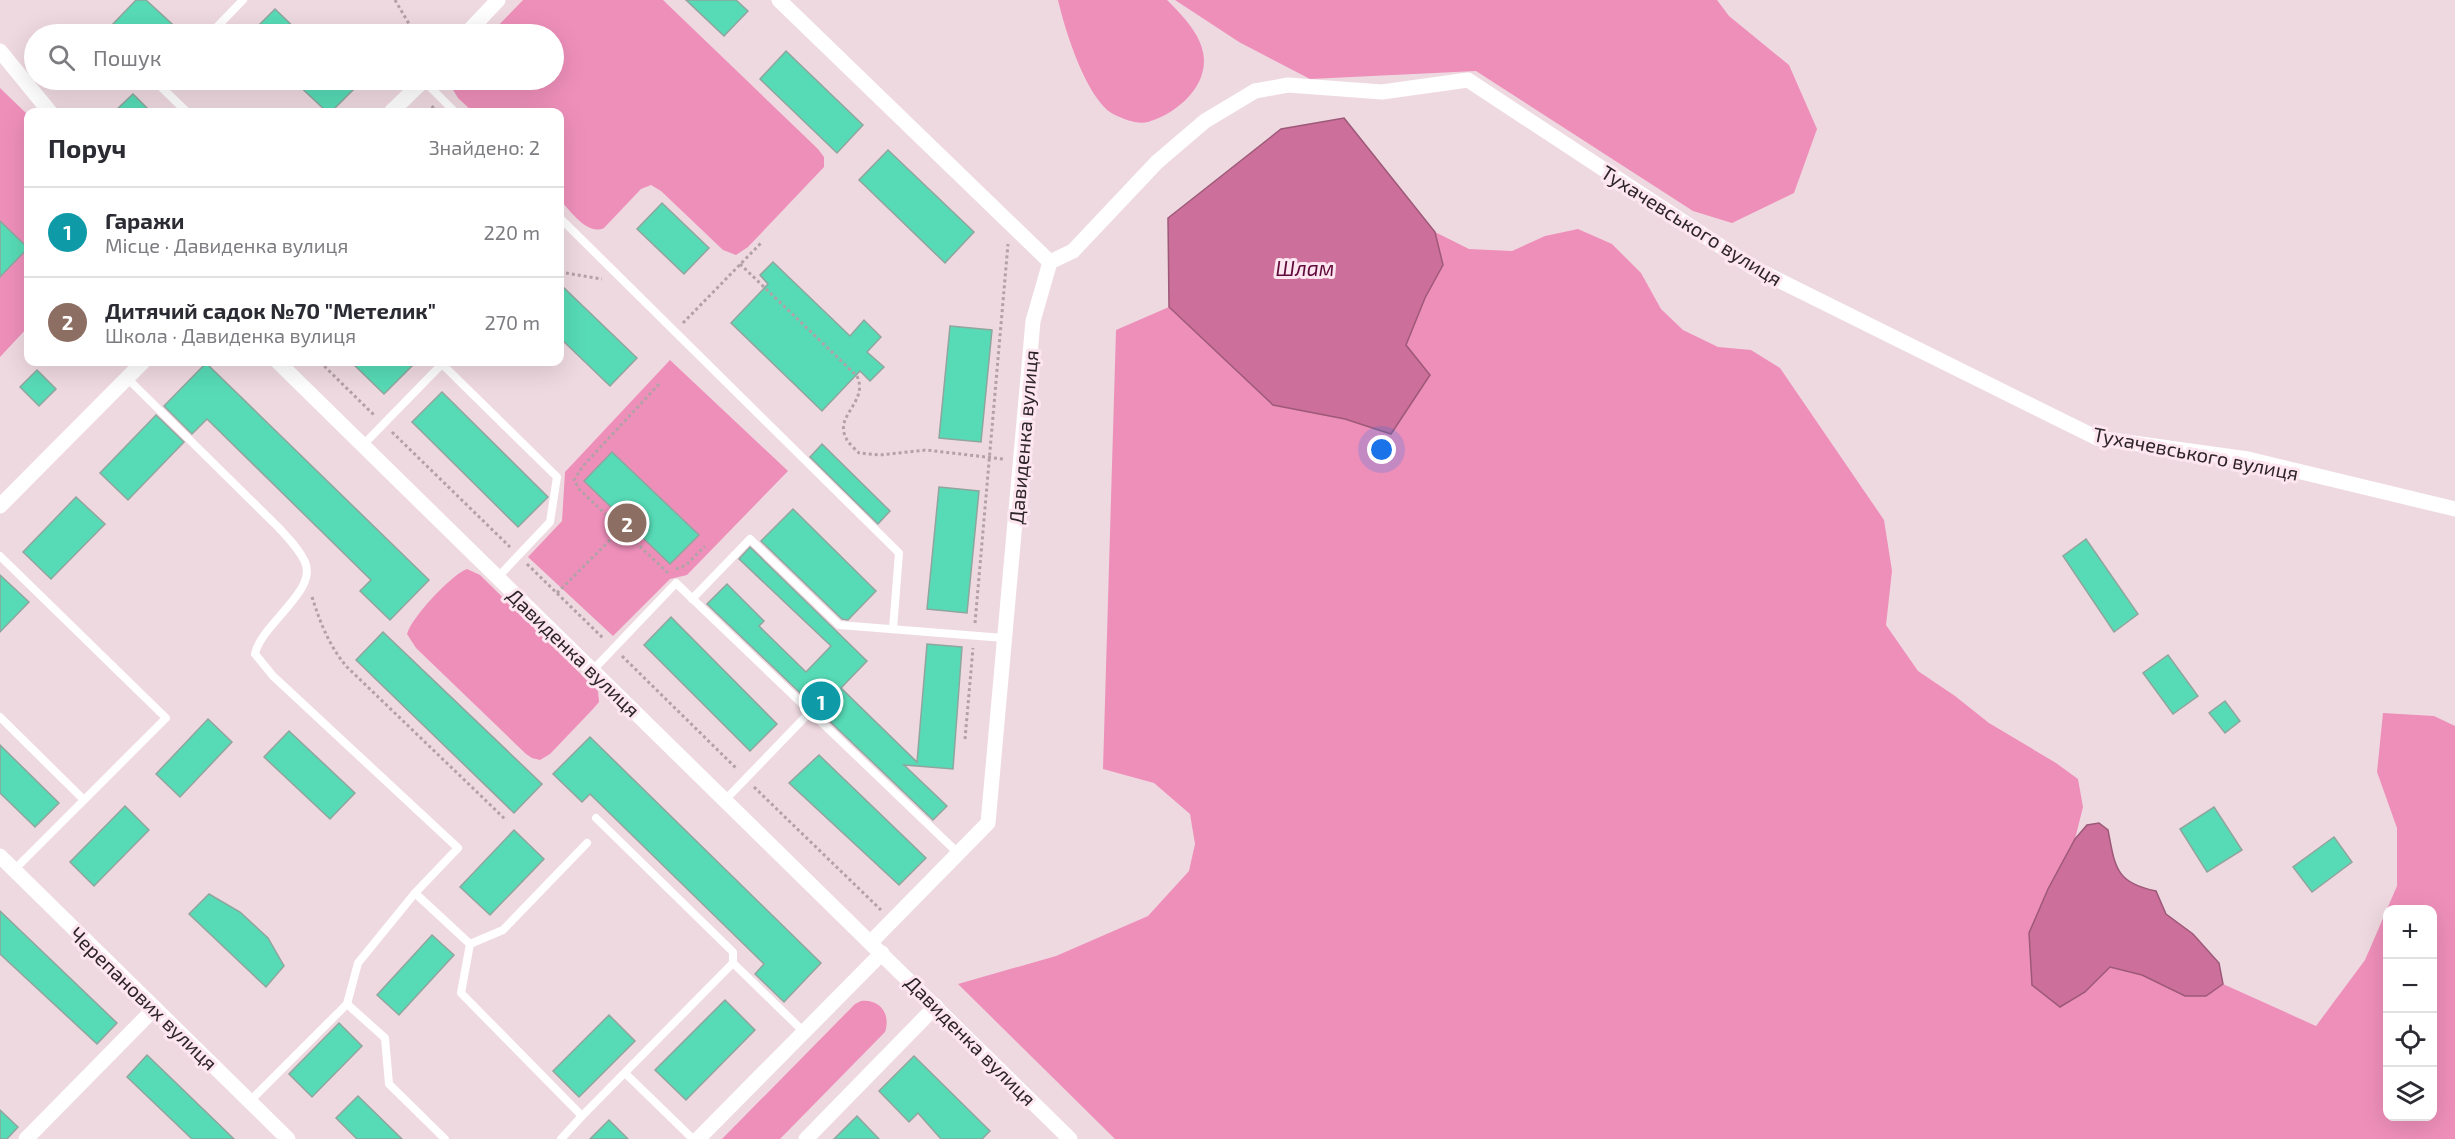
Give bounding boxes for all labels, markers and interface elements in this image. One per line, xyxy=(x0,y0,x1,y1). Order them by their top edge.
search box xyxy=(24,24,564,90)
icon: search xyxy=(45,41,78,74)
text: Пошук xyxy=(93,44,162,70)
text: Поруч xyxy=(48,132,126,163)
text: Знайдено: 2 xyxy=(429,135,540,159)
street label: Тухачевського вулиця xyxy=(1597,159,1787,291)
text: Гаражи xyxy=(105,207,184,233)
text: 1 xyxy=(63,220,72,244)
text: 220 m xyxy=(483,220,540,244)
text: Місце · Давиденка вулиця xyxy=(105,233,348,257)
water label: Шлам xyxy=(1275,255,1335,280)
text: Дитячий садок №70 "Метелик" xyxy=(105,297,436,323)
text: 2 xyxy=(62,310,73,334)
text: 270 m xyxy=(484,310,540,334)
text: Школа · Давиденка вулиця xyxy=(105,323,356,347)
street label: Давиденка вулиця xyxy=(1003,349,1044,525)
street label: Тухачевського вулиця xyxy=(2091,421,2301,486)
your location xyxy=(1367,435,1396,464)
pin: 2 xyxy=(608,500,646,546)
street label: Давиденка вулиця xyxy=(502,583,645,722)
pin: 1 xyxy=(802,678,840,724)
map controls xyxy=(2383,905,2437,1121)
button: + xyxy=(2383,905,2437,959)
street label: Черепанових вулиця xyxy=(65,921,223,1075)
button: − xyxy=(2383,959,2437,1013)
street label: Давиденка вулиця xyxy=(900,970,1041,1111)
button: locate xyxy=(2383,1013,2437,1067)
button: layers xyxy=(2383,1067,2437,1121)

